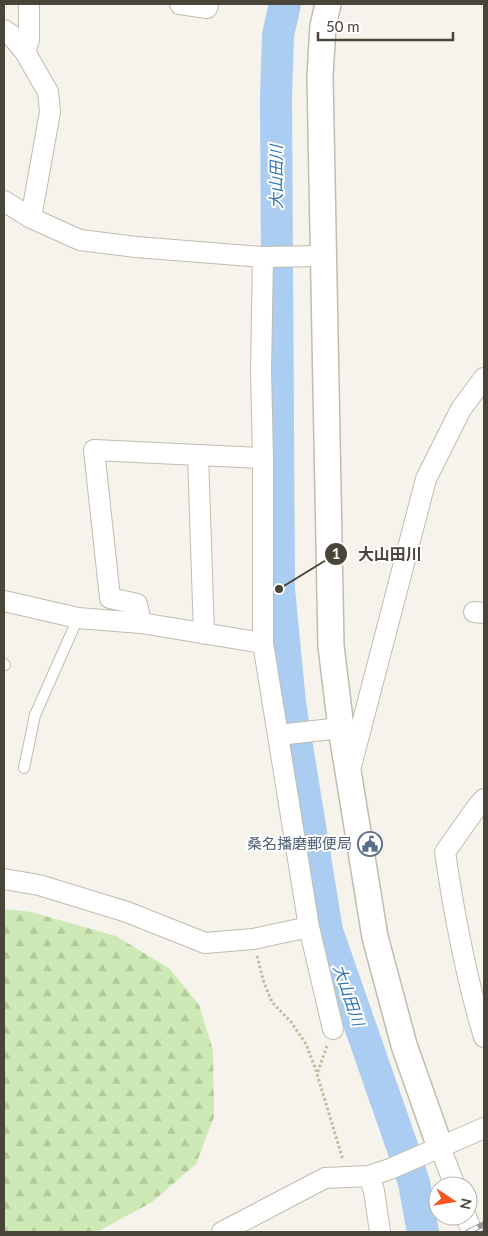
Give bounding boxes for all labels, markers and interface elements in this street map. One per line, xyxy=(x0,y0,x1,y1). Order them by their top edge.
scale bar xyxy=(318,10,453,42)
text: 50 m xyxy=(326,17,360,35)
water label: 大山田川 xyxy=(266,143,285,209)
callout: 大山田川 xyxy=(323,538,432,569)
text: 1 xyxy=(332,544,340,562)
text: 大山田川 xyxy=(358,544,422,563)
public building icon: 桑名播磨郵便局 xyxy=(357,831,383,857)
place label: 桑名播磨郵便局 xyxy=(247,834,352,852)
water label: 大山田川 xyxy=(330,961,370,1030)
north arrow xyxy=(428,1176,478,1226)
text: N xyxy=(457,1197,476,1211)

